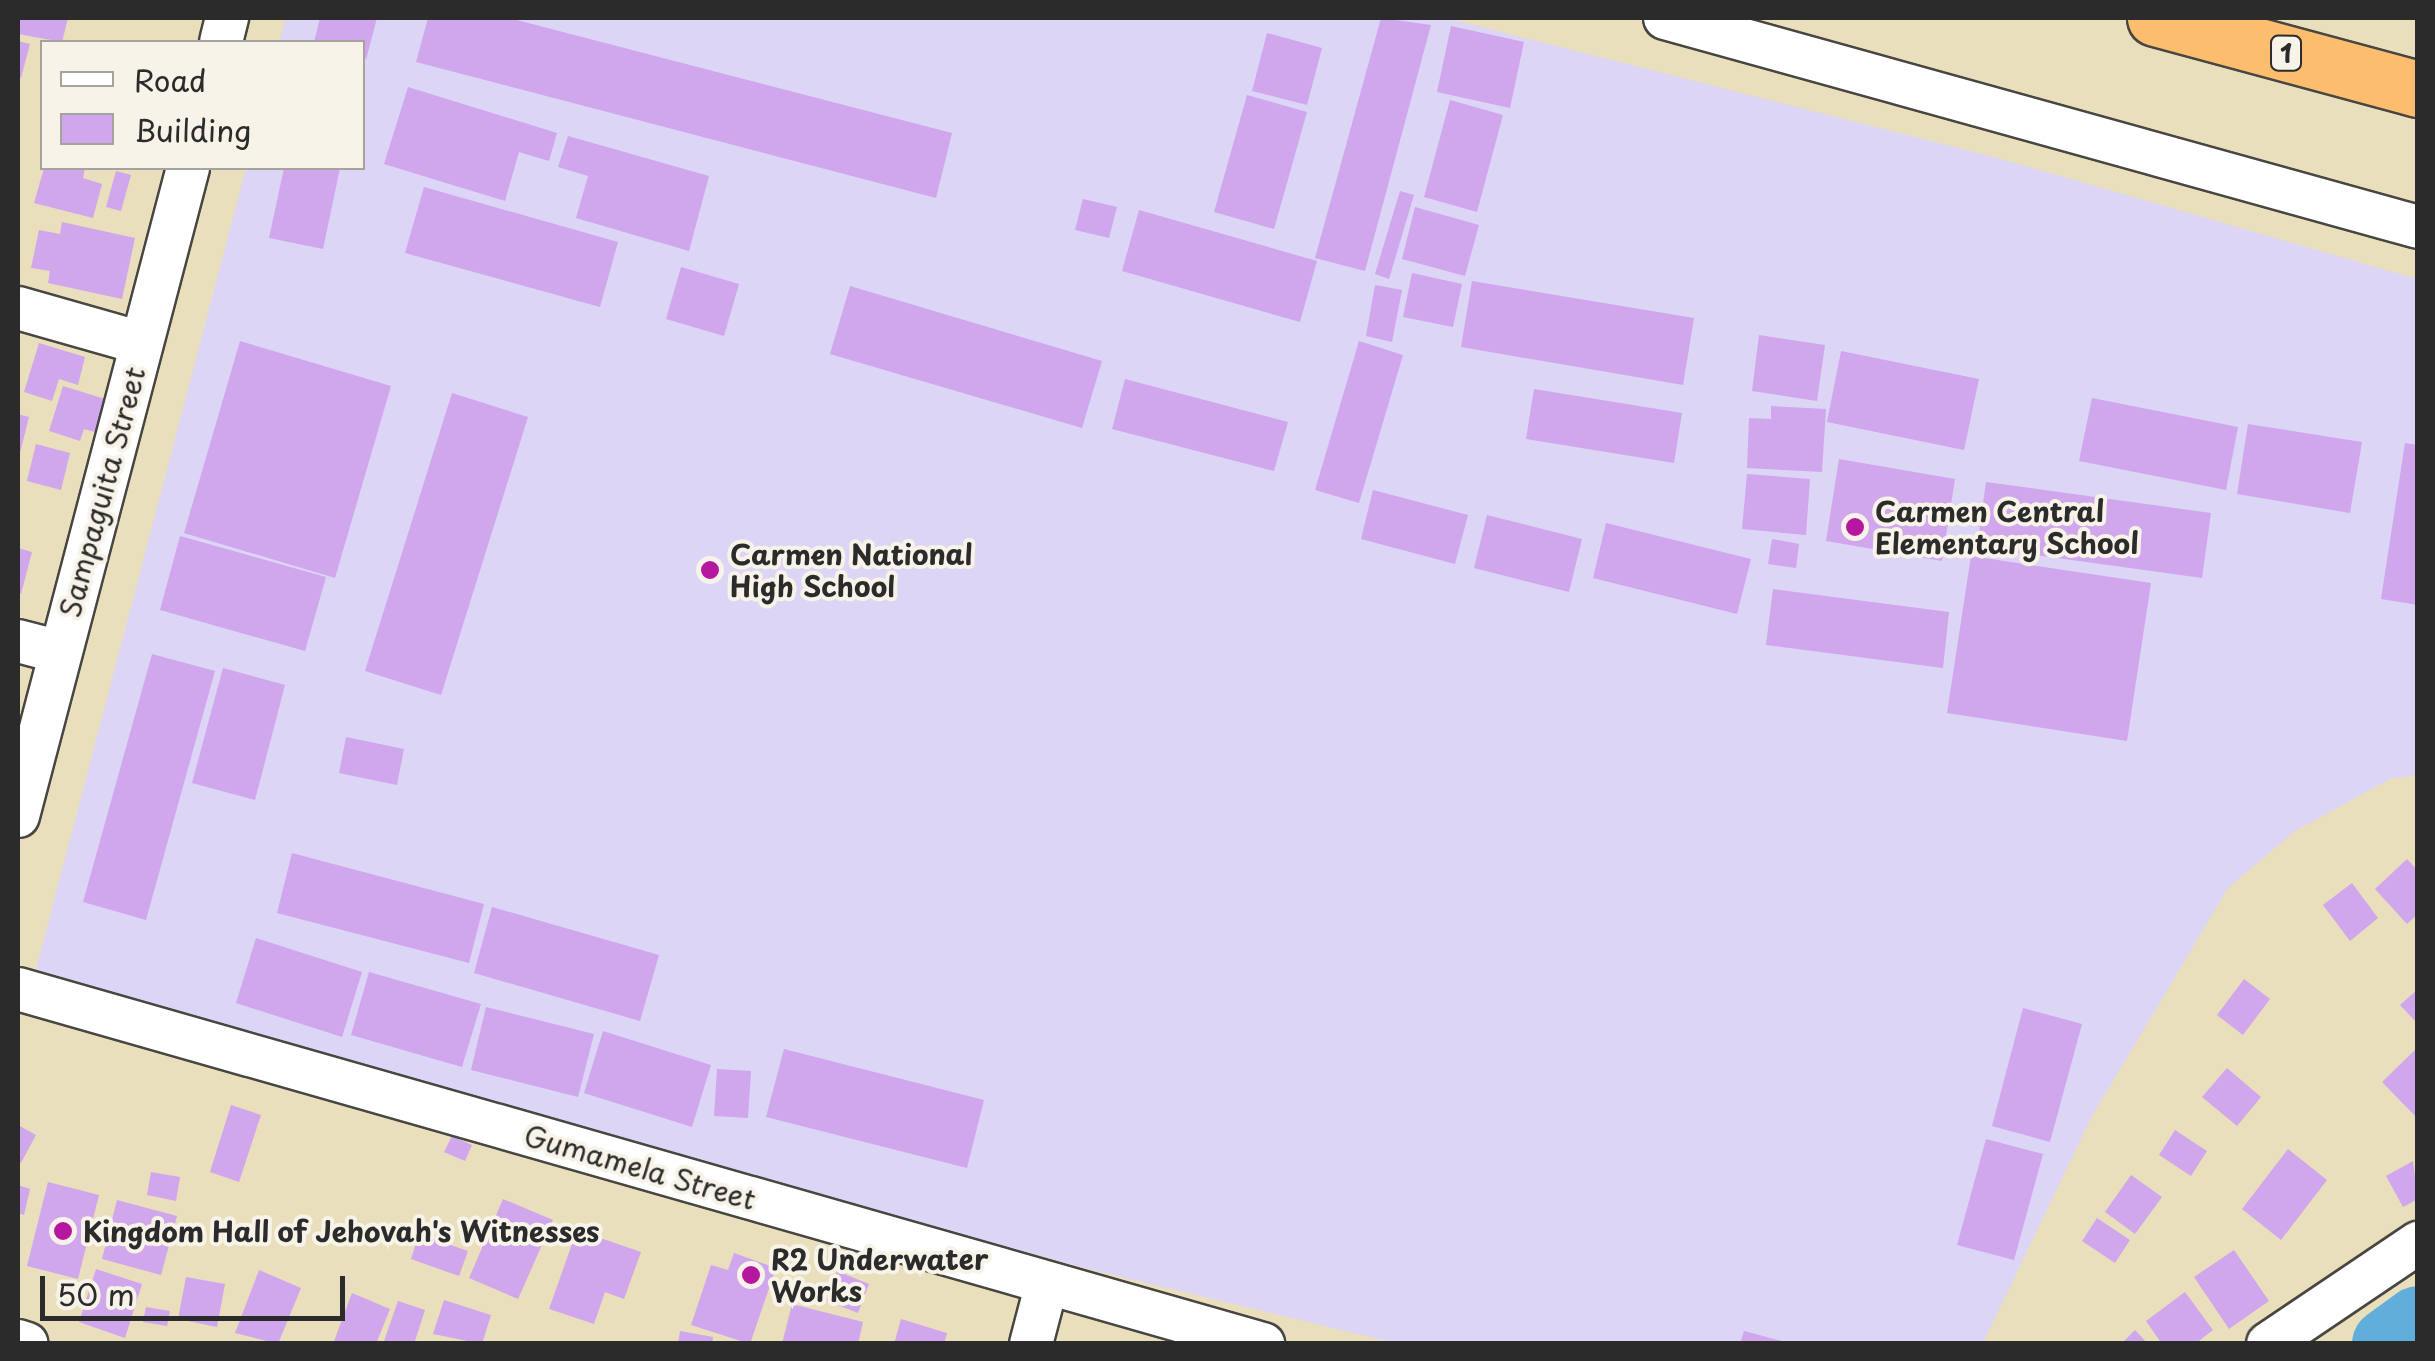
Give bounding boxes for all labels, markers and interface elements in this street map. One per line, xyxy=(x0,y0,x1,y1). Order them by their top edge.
road number: 1 xyxy=(2268,33,2304,73)
legend xyxy=(40,40,365,170)
text: Road xyxy=(134,57,207,102)
text: Building xyxy=(134,107,251,152)
street label: Sampaguita Street xyxy=(52,363,152,621)
place label: Carmen Central Elementary School xyxy=(1875,494,2139,560)
marker: Carmen Central Elementary School xyxy=(1844,516,1866,538)
place label: Carmen National High School xyxy=(730,537,975,603)
marker: Carmen National High School xyxy=(699,559,721,581)
street label: Gumamela Street xyxy=(520,1118,760,1216)
place label: Kingdom Hall of Jehovah's Witnesses xyxy=(83,1214,602,1248)
marker: Kingdom Hall of Jehovah's Witnesses xyxy=(52,1220,74,1242)
place label: R2 Underwater Works xyxy=(771,1242,992,1308)
scale bar xyxy=(45,1256,350,1318)
marker: R2 Underwater Works xyxy=(740,1264,762,1286)
text: 50 m xyxy=(57,1271,135,1316)

